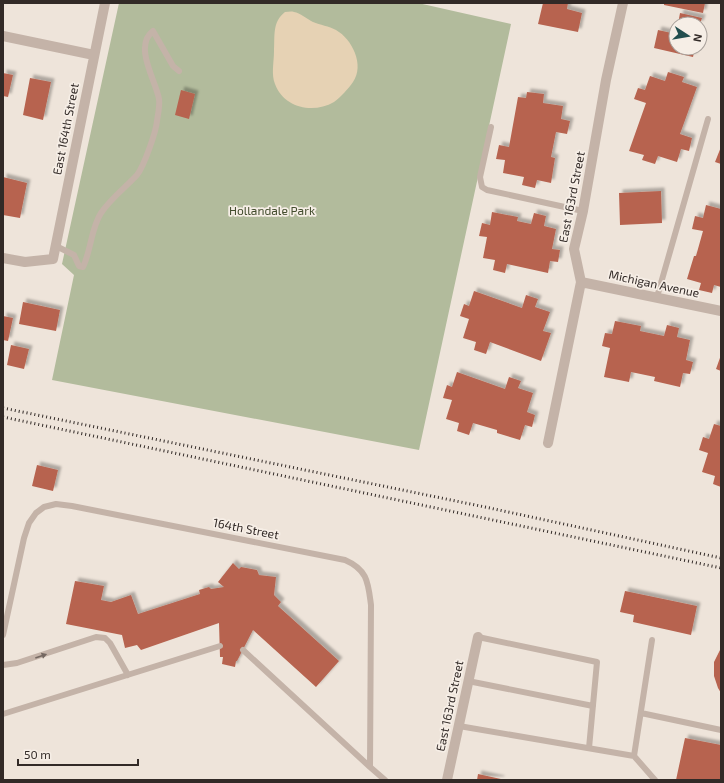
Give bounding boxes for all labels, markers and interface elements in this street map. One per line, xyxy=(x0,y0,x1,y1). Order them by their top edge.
north arrow xyxy=(668,16,708,56)
text: N xyxy=(691,33,705,43)
street label: East 164th Street xyxy=(49,81,81,176)
street label: East 163rd Street xyxy=(555,150,587,244)
park label: Hollandale Park xyxy=(229,203,315,217)
street label: Michigan Avenue xyxy=(608,267,701,299)
street label: 164th Street xyxy=(212,515,281,541)
one-way arrow xyxy=(35,652,47,658)
street label: East 163rd Street xyxy=(433,659,466,753)
scale bar xyxy=(18,741,138,767)
text: 50 m xyxy=(24,747,51,761)

